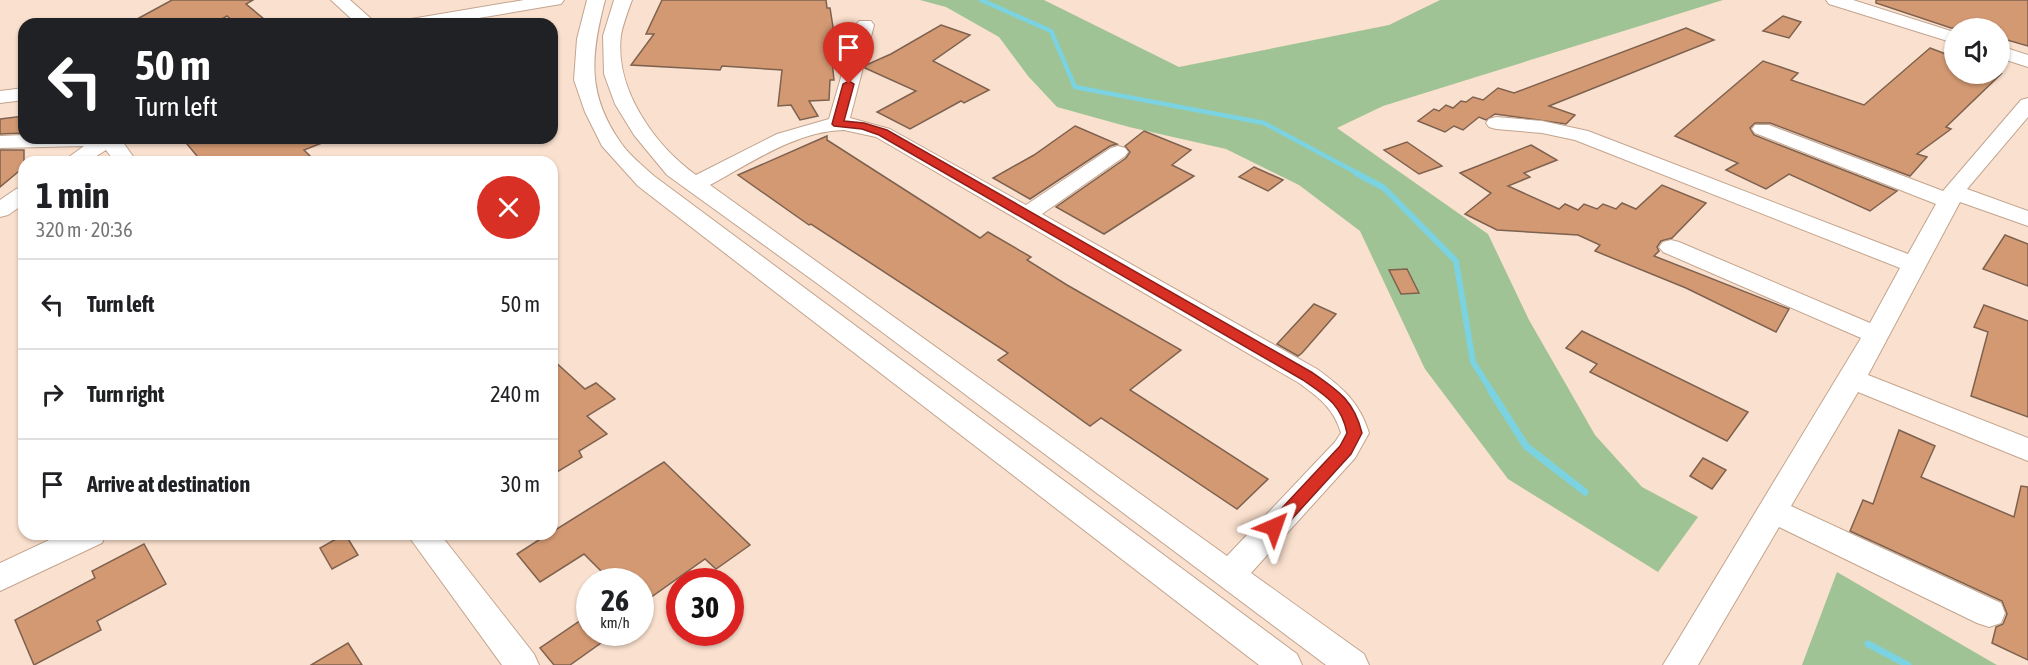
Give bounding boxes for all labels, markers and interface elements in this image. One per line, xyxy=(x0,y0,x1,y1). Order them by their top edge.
map controls xyxy=(1944,18,2010,84)
button: sound xyxy=(1944,18,2010,84)
pin xyxy=(823,22,874,84)
icon: arrive xyxy=(832,31,865,64)
text: 50 m xyxy=(135,41,210,89)
icon: left xyxy=(36,42,114,120)
text: Turn left xyxy=(135,91,218,122)
text: 1 min xyxy=(36,174,110,216)
button: close xyxy=(477,176,540,239)
text: 320 m · 20:36 xyxy=(36,218,133,241)
icon: left xyxy=(36,288,69,321)
text: Turn left xyxy=(87,291,154,317)
text: 50 m xyxy=(500,291,540,317)
icon: right xyxy=(36,378,69,411)
text: Turn right xyxy=(87,381,164,407)
text: 240 m xyxy=(490,381,540,407)
icon: arrive xyxy=(36,468,69,501)
text: Arrive at destination xyxy=(87,471,250,497)
text: 30 m xyxy=(500,471,540,497)
position arrow xyxy=(1242,495,1306,559)
speed limit sign: 30 xyxy=(666,568,744,646)
text: 26 xyxy=(601,583,629,617)
text: km/h xyxy=(600,614,630,631)

